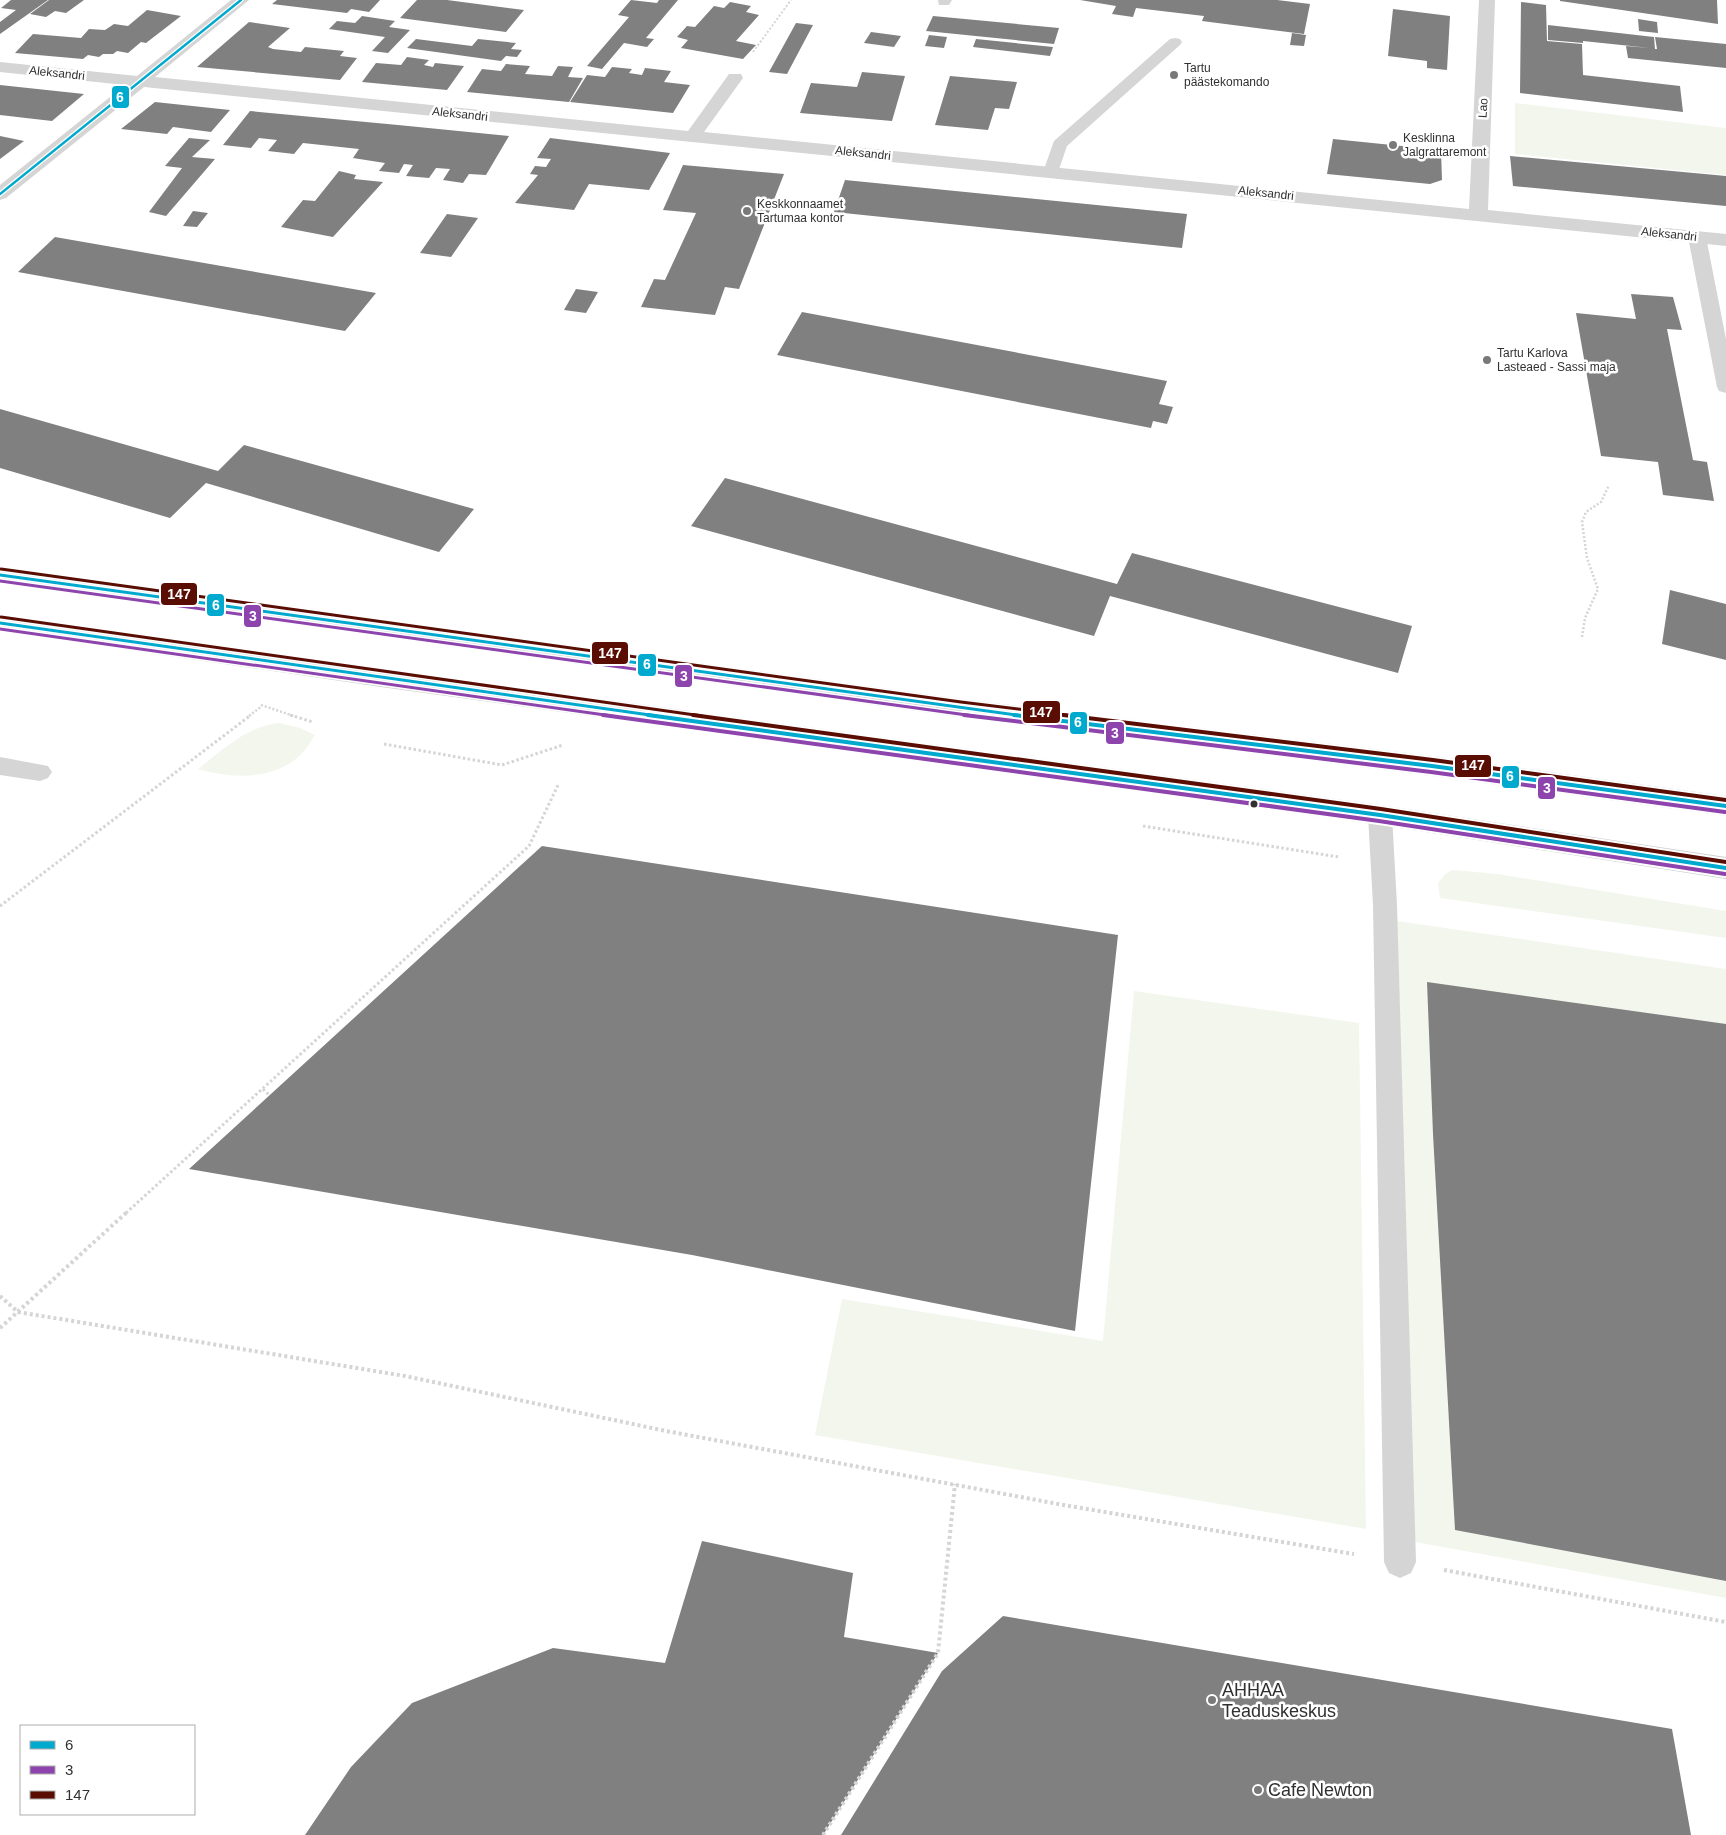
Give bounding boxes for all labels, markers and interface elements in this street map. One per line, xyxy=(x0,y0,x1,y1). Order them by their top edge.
place label: Tartu päästekomando xyxy=(1184,61,1270,89)
street label: Aleksandri xyxy=(28,63,86,83)
marker: Tartu päästekomando xyxy=(1168,69,1180,81)
line badge: 6 xyxy=(111,85,130,109)
text: 6 xyxy=(116,89,124,105)
street label: Lao xyxy=(1475,97,1491,118)
street label: Aleksandri xyxy=(431,104,489,124)
place label: Kesklinna Jalgrattaremont xyxy=(1403,131,1487,159)
marker: Kesklinna Jalgrattaremont xyxy=(1387,139,1399,151)
street label: Aleksandri xyxy=(834,143,892,163)
street label: Aleksandri xyxy=(1237,183,1295,203)
place label: Keskkonnaamet Tartumaa kontor xyxy=(757,197,844,225)
marker: Keskkonnaamet Tartumaa kontor xyxy=(741,205,753,217)
street label: Aleksandri xyxy=(1640,224,1698,244)
place label: Tartu Karlova Lasteaed - Sassi maja xyxy=(1497,346,1616,374)
marker: Tartu Karlova Lasteaed - Sassi maja xyxy=(1481,354,1493,366)
line badge: 147 xyxy=(160,582,198,606)
text: 147 xyxy=(167,586,191,602)
line badge: 6 xyxy=(206,593,225,617)
text: 6 xyxy=(212,597,220,613)
line badge: 3 xyxy=(243,604,262,628)
text: 3 xyxy=(249,608,257,624)
line badge: 147 xyxy=(591,641,629,665)
text: 147 xyxy=(598,645,622,661)
line badge: 6 xyxy=(637,653,657,677)
text: 6 xyxy=(643,656,651,672)
line badge: 3 xyxy=(674,664,693,688)
text: 3 xyxy=(680,668,688,684)
line badge: 147 xyxy=(1022,700,1061,724)
text: 147 xyxy=(1029,704,1053,720)
line badge: 6 xyxy=(1069,711,1088,735)
text: 6 xyxy=(1074,714,1082,730)
line badge: 3 xyxy=(1105,721,1125,745)
text: 3 xyxy=(1111,725,1119,741)
line badge: 147 xyxy=(1454,754,1492,778)
text: 147 xyxy=(1461,757,1485,773)
line badge: 6 xyxy=(1501,765,1520,789)
text: 6 xyxy=(1506,768,1514,784)
line badge: 3 xyxy=(1537,776,1556,800)
text: 3 xyxy=(1543,780,1551,796)
unlabelled marker xyxy=(1249,799,1259,809)
place label: AHHAA Teaduskeskus xyxy=(1222,1680,1336,1721)
marker: AHHAA Teaduskeskus xyxy=(1206,1694,1218,1706)
legend xyxy=(20,1725,195,1815)
text: 6 xyxy=(65,1736,73,1753)
text: 3 xyxy=(65,1761,73,1778)
place label: Cafe Newton xyxy=(1268,1780,1372,1800)
marker: Cafe Newton xyxy=(1252,1784,1264,1796)
text: 147 xyxy=(65,1786,90,1803)

